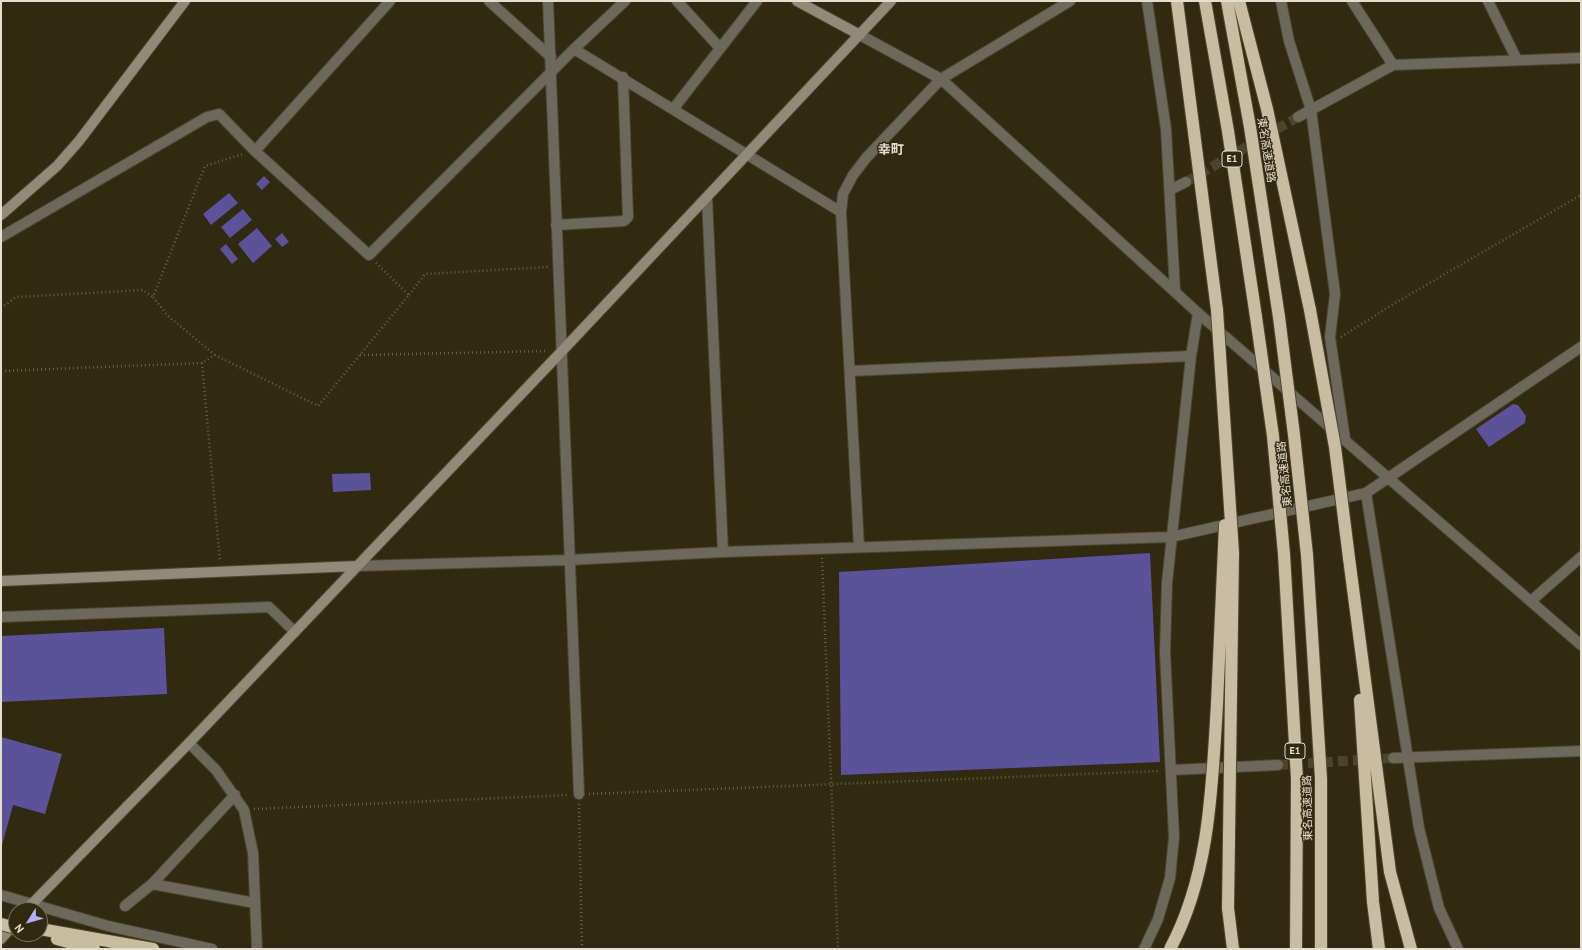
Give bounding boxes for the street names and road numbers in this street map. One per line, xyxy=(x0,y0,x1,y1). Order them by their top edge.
street label: 東名高速道路 xyxy=(1254,116,1278,184)
road number: E1 xyxy=(1222,151,1242,167)
street label: 東名高速道路 xyxy=(1275,440,1295,508)
road number: E1 xyxy=(1285,743,1305,759)
street label: 東名高速道路 xyxy=(1301,775,1315,841)

